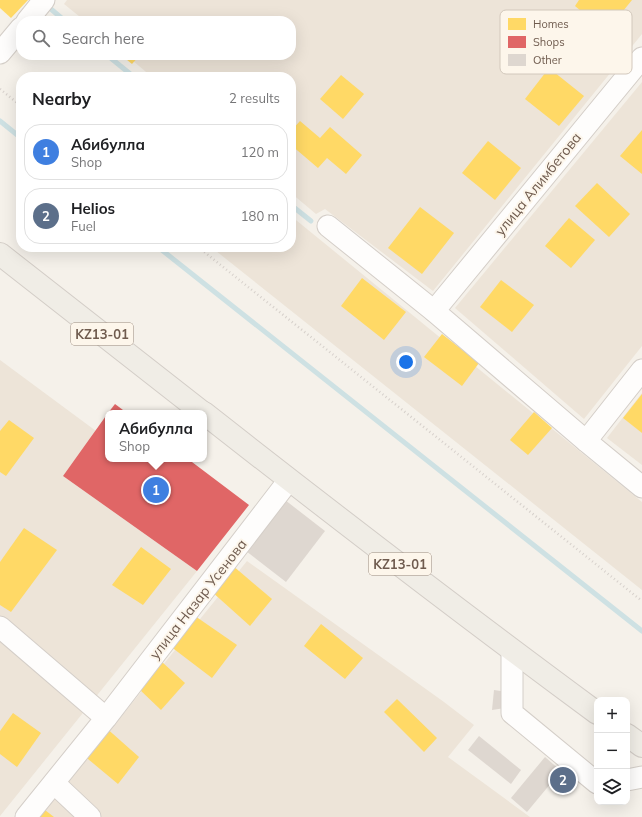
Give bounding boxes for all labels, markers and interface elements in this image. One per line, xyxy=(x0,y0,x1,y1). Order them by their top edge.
legend xyxy=(500,10,632,74)
search box xyxy=(16,16,296,60)
text: Homes xyxy=(533,17,569,31)
icon: search xyxy=(30,27,52,49)
text: Search here xyxy=(62,29,144,48)
text: Shops xyxy=(533,35,565,49)
text: Other xyxy=(533,53,562,67)
text: Nearby xyxy=(32,88,91,109)
text: 2 results xyxy=(229,90,280,106)
street label: улица Алимбетова xyxy=(491,129,585,239)
text: Абибулла xyxy=(71,135,145,154)
text: 1 xyxy=(42,144,50,160)
text: 120 m xyxy=(241,144,279,160)
text: Shop xyxy=(71,154,102,170)
text: Helios xyxy=(71,199,115,218)
text: 2 xyxy=(42,208,50,224)
text: 180 m xyxy=(241,208,279,224)
text: Fuel xyxy=(71,218,96,234)
road number: KZ13-01 xyxy=(71,323,133,345)
your location xyxy=(396,352,416,372)
popup xyxy=(105,410,207,462)
text: Абибулла xyxy=(119,419,193,438)
text: Shop xyxy=(119,438,150,454)
pin: 1 xyxy=(143,475,169,505)
street label: улица Назар Усенова xyxy=(145,535,251,663)
road number: KZ13-01 xyxy=(369,553,431,575)
map controls xyxy=(594,697,630,805)
button: + xyxy=(594,697,630,733)
button: − xyxy=(594,733,630,769)
pin: 2 xyxy=(550,765,576,795)
button: layers xyxy=(594,769,630,805)

